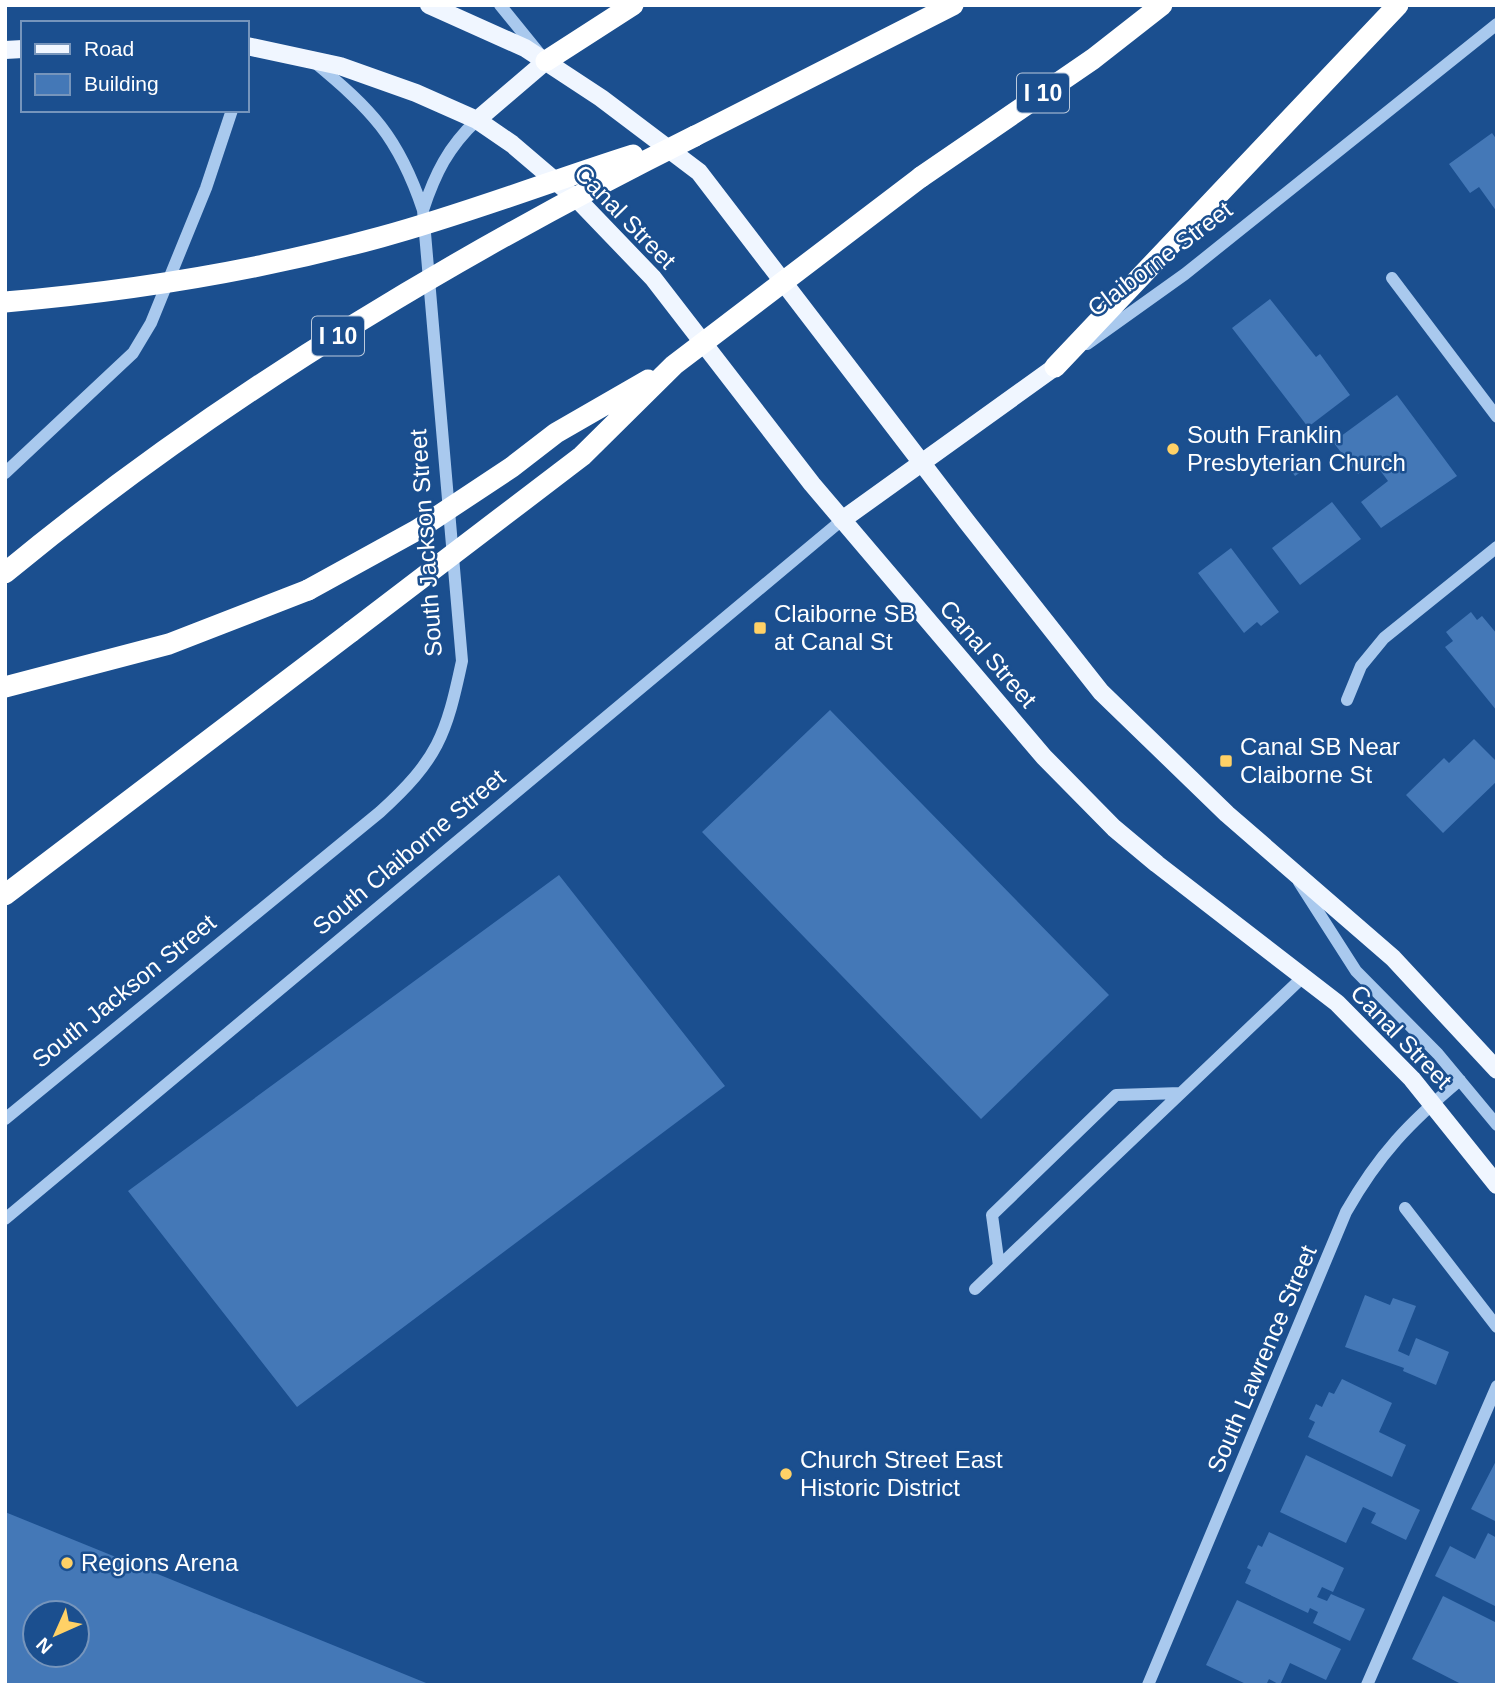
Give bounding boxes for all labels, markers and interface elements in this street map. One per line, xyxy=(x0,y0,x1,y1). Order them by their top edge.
legend xyxy=(21,21,248,112)
text: Road xyxy=(84,37,134,60)
text: Building xyxy=(84,72,159,95)
road number: I 10 xyxy=(1017,74,1069,113)
street label: Canal Street xyxy=(569,159,682,274)
street label: Claiborne Street xyxy=(1082,195,1237,322)
road number: I 10 xyxy=(312,316,364,356)
place label: South Franklin Presbyterian Church xyxy=(1187,421,1406,476)
street label: South Jackson Street xyxy=(404,428,447,658)
marker: South Franklin Presbyterian Church xyxy=(1165,441,1181,457)
street label: Canal Street xyxy=(934,594,1043,713)
place label: Claiborne SB at Canal St xyxy=(774,600,915,655)
marker: Claiborne SB at Canal St xyxy=(752,620,768,636)
place label: Canal SB Near Claiborne St xyxy=(1240,733,1400,788)
marker: Canal SB Near Claiborne St xyxy=(1218,753,1234,769)
street label: South Claiborne Street xyxy=(307,763,511,940)
street label: South Jackson Street xyxy=(27,908,221,1073)
street label: Canal Street xyxy=(1345,979,1458,1094)
street label: South Lawrence Street xyxy=(1201,1241,1322,1476)
place label: Church Street East Historic District xyxy=(800,1446,1003,1501)
marker: Church Street East Historic District xyxy=(778,1466,794,1482)
place label: Regions Arena xyxy=(81,1549,239,1576)
marker: Regions Arena xyxy=(59,1555,75,1571)
north arrow xyxy=(21,1599,91,1669)
text: N xyxy=(32,1633,57,1658)

